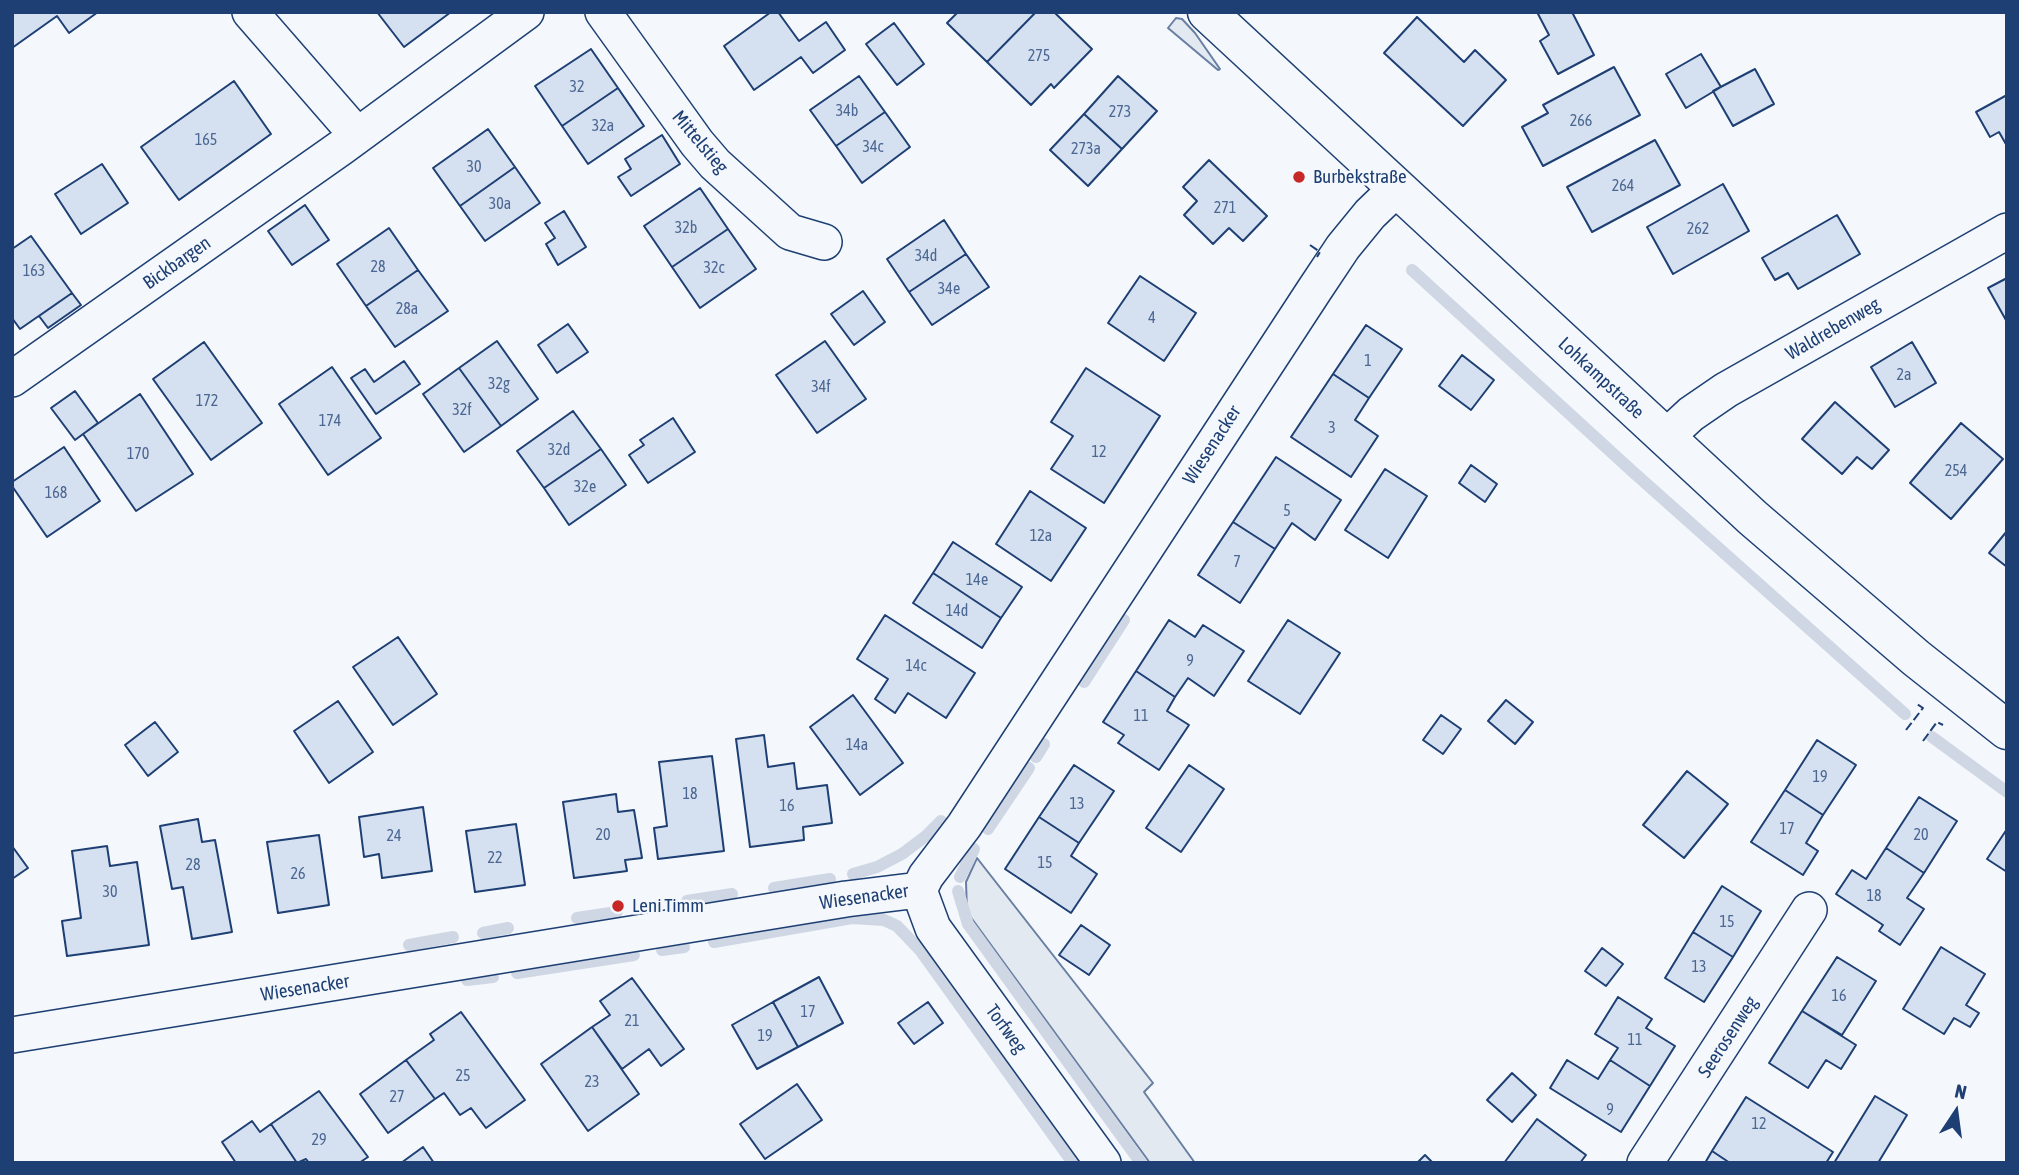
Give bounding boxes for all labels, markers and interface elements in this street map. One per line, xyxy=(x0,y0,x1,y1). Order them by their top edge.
house number: 275 xyxy=(1028,46,1050,66)
house number: 32 xyxy=(569,77,585,97)
house number: 34b xyxy=(836,101,858,121)
house number: 273 xyxy=(1109,102,1131,122)
street label: Mittelstieg xyxy=(667,106,733,178)
house number: 266 xyxy=(1570,111,1592,131)
house number: 32a xyxy=(592,116,614,136)
house number: 165 xyxy=(195,130,217,150)
house number: 34c xyxy=(863,137,883,157)
house number: 273a xyxy=(1071,139,1101,159)
house number: 30 xyxy=(466,157,482,177)
place label: Burbekstraße xyxy=(1313,166,1407,188)
marker: Burbekstraße xyxy=(1291,169,1307,185)
house number: 264 xyxy=(1612,176,1634,196)
house number: 30a xyxy=(489,194,511,214)
house number: 271 xyxy=(1214,198,1236,218)
house number: 32b xyxy=(675,218,697,238)
house number: 262 xyxy=(1687,219,1709,239)
street label: Bickbargen xyxy=(139,232,215,294)
house number: 34d xyxy=(915,246,937,266)
house number: 28 xyxy=(370,257,386,277)
house number: 32c xyxy=(704,258,724,278)
house number: 163 xyxy=(23,261,45,281)
house number: 34e xyxy=(938,279,960,299)
street label: Waldrebenweg xyxy=(1782,293,1884,365)
house number: 28a xyxy=(396,299,418,319)
house number: 4 xyxy=(1148,308,1156,328)
street label: Lohkampstraße xyxy=(1553,332,1649,424)
house number: 1 xyxy=(1364,351,1372,371)
house number: 2a xyxy=(1897,365,1911,385)
house number: 32g xyxy=(488,374,510,394)
house number: 34f xyxy=(811,377,831,397)
house number: 172 xyxy=(196,391,218,411)
house number: 32f xyxy=(452,400,472,420)
street label: Wiesenacker xyxy=(1178,401,1246,489)
house number: 174 xyxy=(319,411,341,431)
house number: 3 xyxy=(1328,418,1336,438)
house number: 32d xyxy=(548,440,570,460)
house number: 12 xyxy=(1091,442,1107,462)
house number: 170 xyxy=(127,444,149,464)
house number: 254 xyxy=(1945,461,1967,481)
house number: 32e xyxy=(574,477,596,497)
house number: 168 xyxy=(45,483,67,503)
house number: 5 xyxy=(1283,501,1291,521)
house number: 12a xyxy=(1030,526,1052,546)
house number: 7 xyxy=(1233,552,1241,572)
house number: 14e xyxy=(966,570,988,590)
house number: 14d xyxy=(946,601,968,621)
house number: 9 xyxy=(1186,651,1194,671)
house number: 14c xyxy=(906,656,926,676)
house number: 11 xyxy=(1133,706,1149,726)
house number: 14a xyxy=(846,735,868,755)
house number: 19 xyxy=(1812,767,1828,787)
house number: 18 xyxy=(682,784,698,804)
house number: 13 xyxy=(1069,794,1085,814)
house number: 16 xyxy=(779,796,795,816)
house number: 17 xyxy=(1779,819,1795,839)
house number: 20 xyxy=(595,825,611,845)
house number: 20 xyxy=(1913,825,1929,845)
house number: 24 xyxy=(386,826,402,846)
house number: 22 xyxy=(487,848,503,868)
house number: 15 xyxy=(1037,853,1053,873)
house number: 28 xyxy=(185,855,201,875)
house number: 26 xyxy=(290,864,306,884)
street label: Wiesenacker xyxy=(818,879,910,915)
house number: 30 xyxy=(102,882,118,902)
house number: 18 xyxy=(1866,886,1882,906)
place label: Leni Timm xyxy=(632,895,704,917)
marker: Leni Timm xyxy=(610,898,626,914)
house number: 15 xyxy=(1719,912,1735,932)
house number: 13 xyxy=(1691,957,1707,977)
street label: Wiesenacker xyxy=(259,970,351,1006)
house number: 16 xyxy=(1831,986,1847,1006)
street label: Seerosenweg xyxy=(1693,992,1763,1082)
street label: Torfweg xyxy=(981,1000,1031,1058)
house number: 17 xyxy=(800,1002,816,1022)
house number: 21 xyxy=(624,1011,640,1031)
house number: 19 xyxy=(757,1026,773,1046)
house number: 11 xyxy=(1627,1030,1643,1050)
house number: 25 xyxy=(455,1066,471,1086)
house number: 23 xyxy=(584,1072,600,1092)
north arrow xyxy=(1921,1077,1991,1147)
text: N xyxy=(1953,1080,1969,1104)
house number: 27 xyxy=(389,1087,405,1107)
house number: 9 xyxy=(1606,1100,1614,1120)
house number: 12 xyxy=(1751,1114,1767,1134)
house number: 29 xyxy=(311,1130,327,1150)

